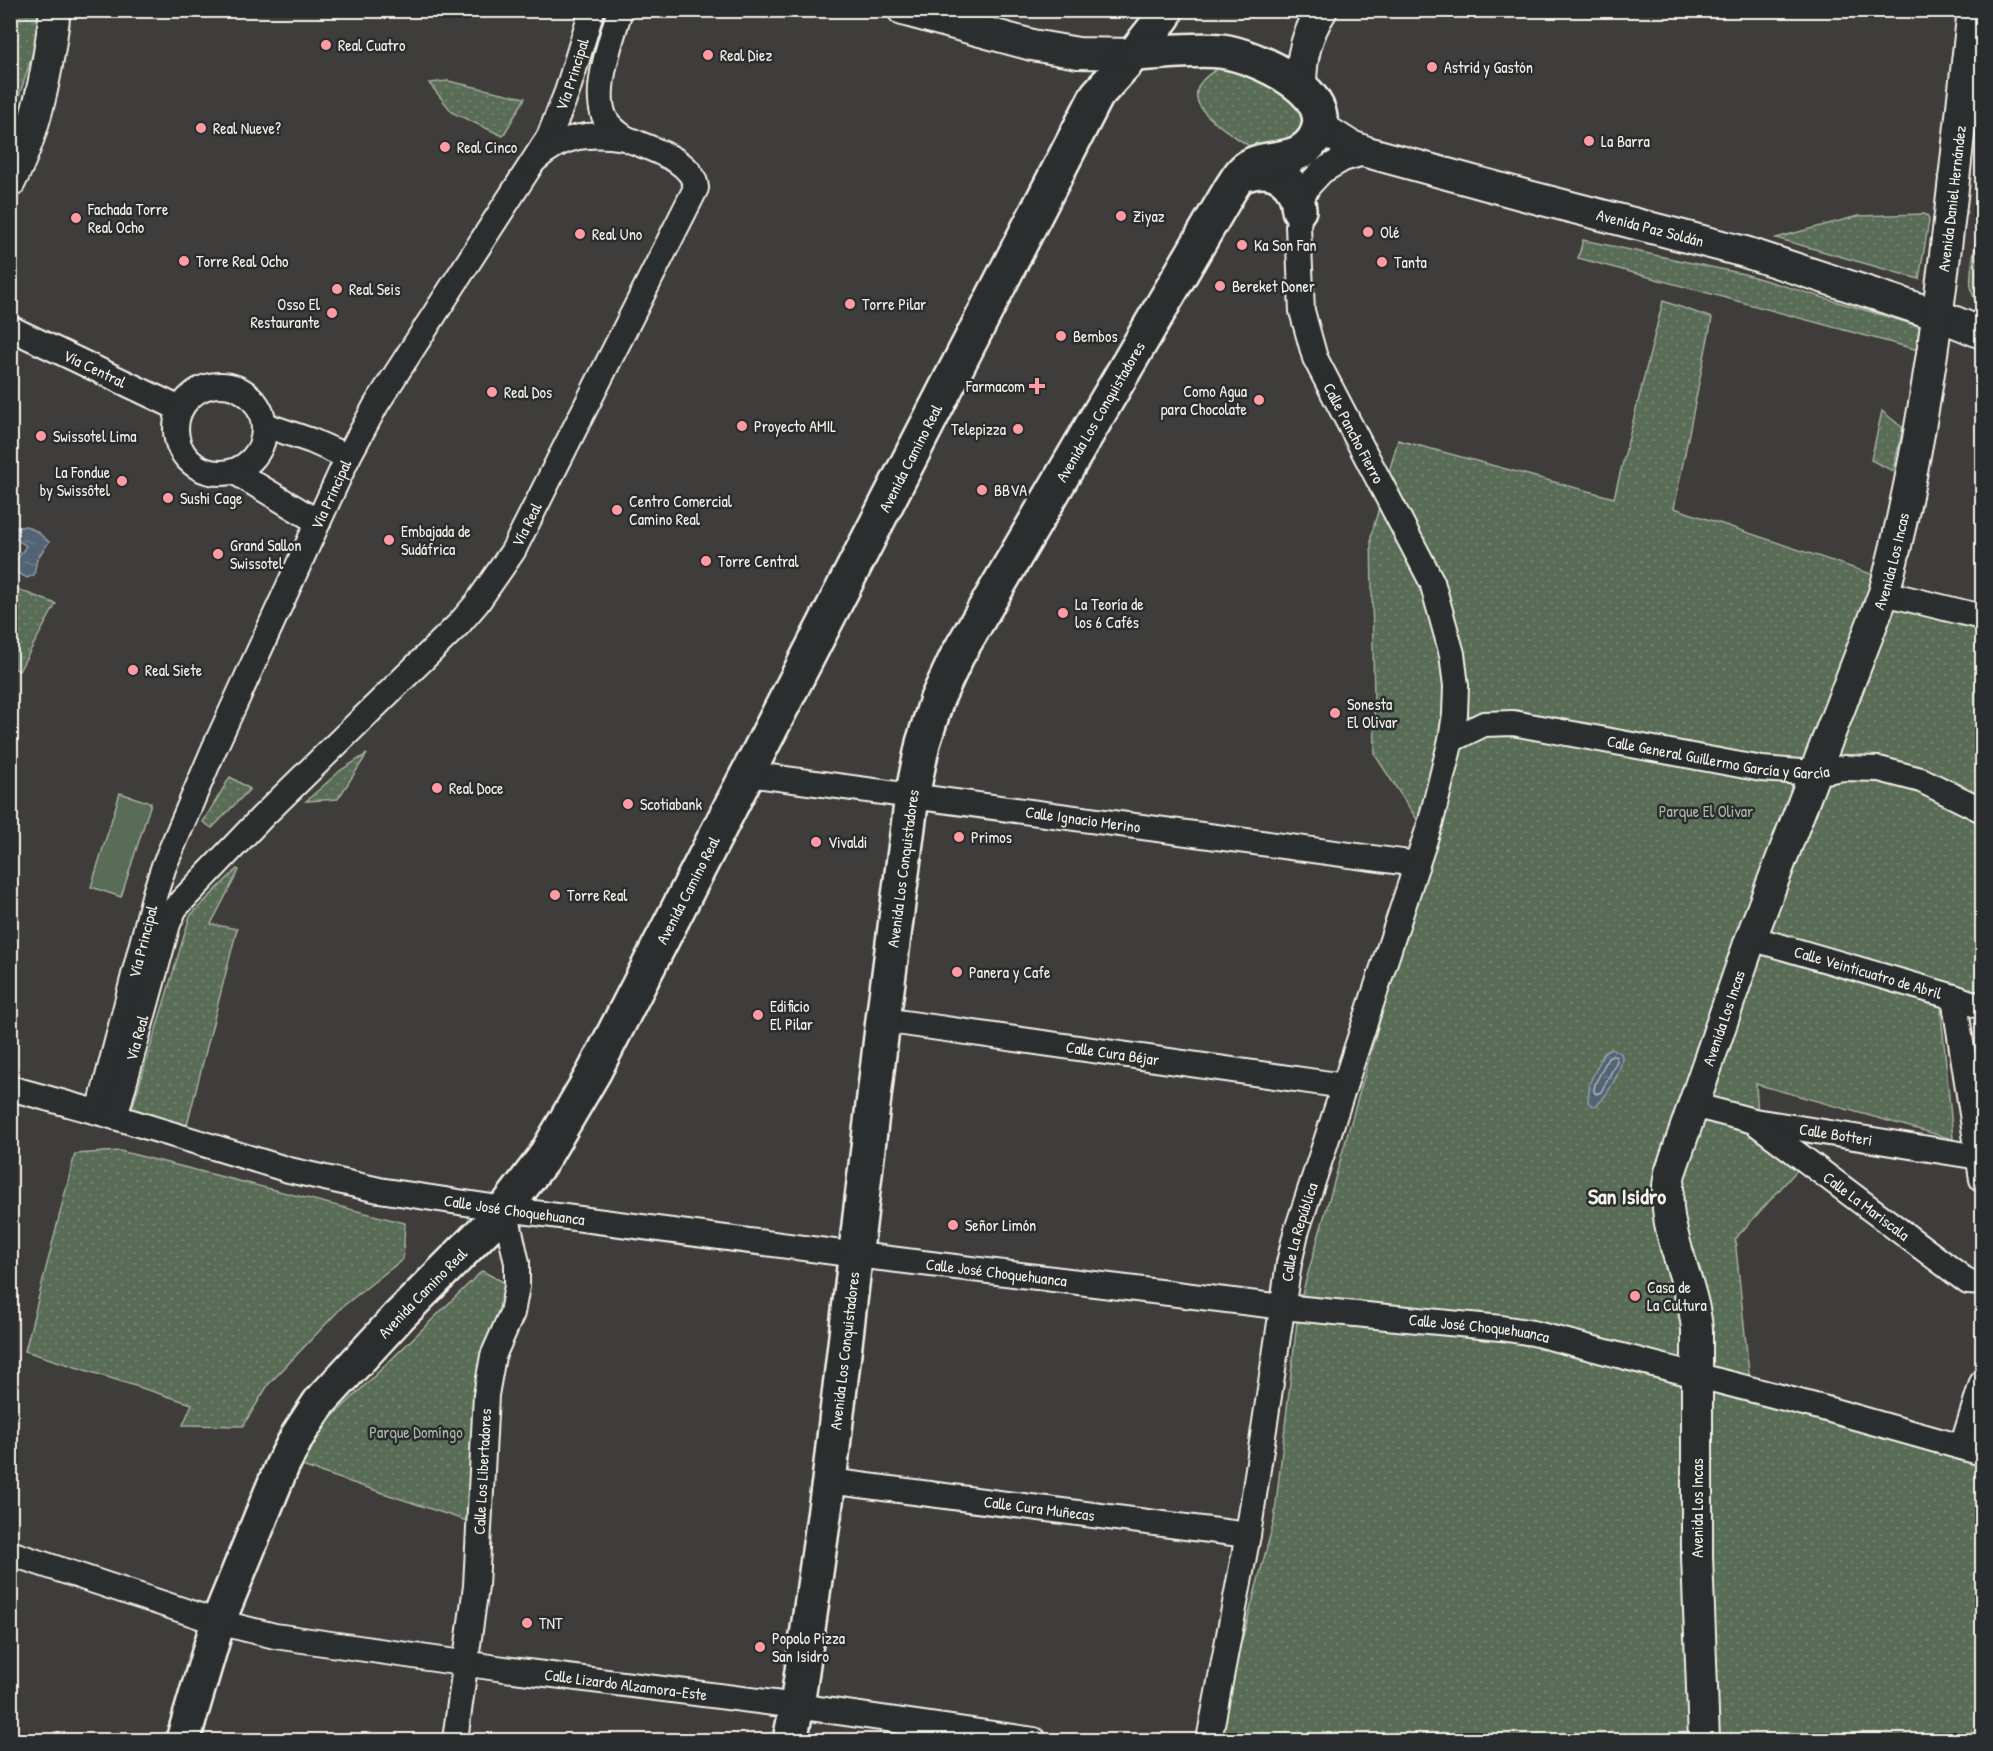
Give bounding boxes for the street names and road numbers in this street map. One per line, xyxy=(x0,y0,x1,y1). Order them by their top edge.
street label: Vía Principal xyxy=(550,35,594,114)
street label: Avenida Daniel Hernández xyxy=(1932,124,1971,273)
street label: Avenida Paz Soldán xyxy=(1594,203,1706,252)
street label: Avenida Los Conquistadores xyxy=(1050,337,1150,486)
street label: Vía Central xyxy=(60,344,131,393)
street label: Calle Pancho Fierro xyxy=(1318,379,1390,488)
street label: Avenida Camino Real xyxy=(873,399,947,516)
street label: Vía Principal xyxy=(305,455,357,533)
street label: Vía Real xyxy=(506,498,547,550)
street label: Avenida Los Incas xyxy=(1868,510,1914,613)
street label: Calle General Guillermo García y García xyxy=(1605,730,1831,784)
street label: Avenida Los Conquistadores xyxy=(881,787,924,949)
street label: Calle Ignacio Merino xyxy=(1024,800,1142,838)
street label: Avenida Camino Real xyxy=(651,832,725,948)
street label: Vía Principal xyxy=(123,902,163,980)
street label: Calle Veinticuatro de Abril xyxy=(1792,940,1945,1004)
street label: Avenida Los Incas xyxy=(1697,967,1750,1069)
street label: Vía Real xyxy=(120,1012,154,1063)
street label: Calle Cura Béjar xyxy=(1065,1035,1161,1070)
street label: Calle Botteri xyxy=(1798,1117,1874,1151)
street label: Calle La Mariscala xyxy=(1819,1166,1914,1245)
street label: Calle La República xyxy=(1275,1180,1323,1283)
street label: Calle José Choquehuanca xyxy=(443,1189,586,1230)
street label: Avenida Camino Real xyxy=(373,1242,472,1343)
street label: Calle José Choquehuanca xyxy=(925,1253,1068,1292)
street label: Avenida Los Conquistadores xyxy=(824,1271,864,1431)
street label: Calle José Choquehuanca xyxy=(1408,1308,1552,1348)
street label: Calle Los Libertadores xyxy=(468,1408,496,1535)
street label: Avenida Los Incas xyxy=(1686,1458,1708,1558)
street label: Calle Cura Muñecas xyxy=(983,1490,1096,1526)
street label: Calle Lizardo Alzamora-Este xyxy=(543,1663,709,1706)

